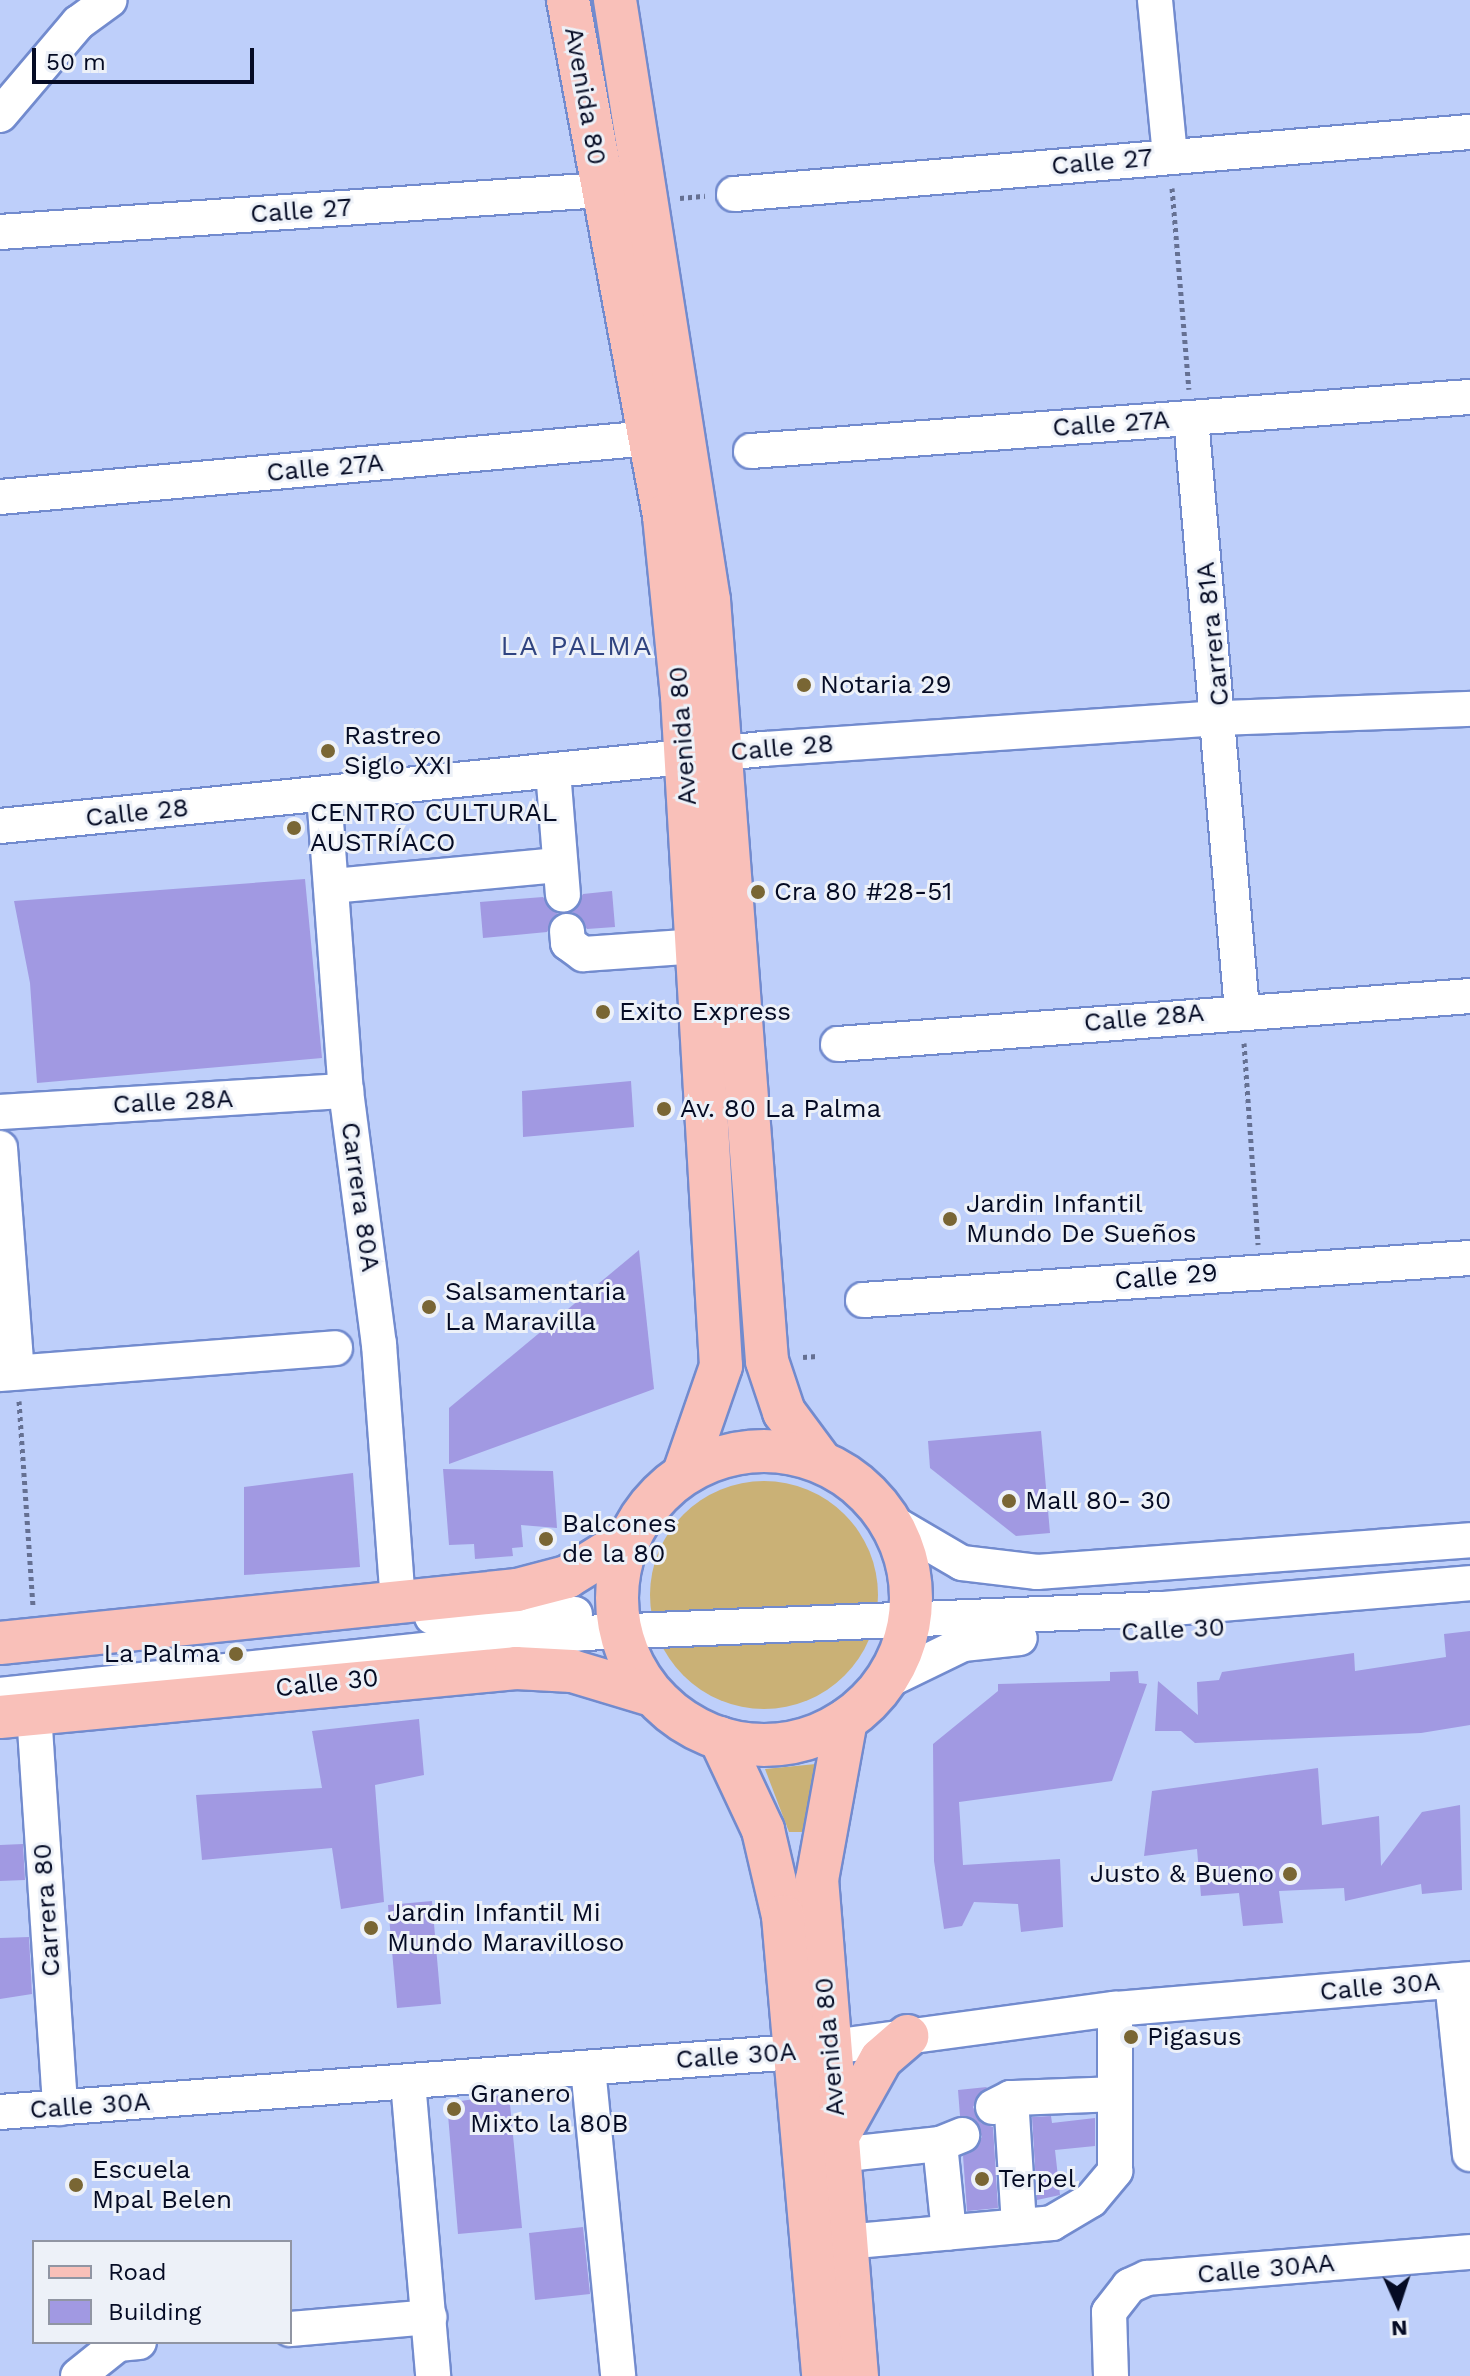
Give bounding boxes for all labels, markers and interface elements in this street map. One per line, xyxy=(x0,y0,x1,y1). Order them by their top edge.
street label: Avenida 80 xyxy=(557,24,613,168)
scale bar xyxy=(36,32,258,82)
text: 50 m xyxy=(46,48,106,76)
street label: Calle 27 xyxy=(1050,142,1154,182)
street label: Calle 27 xyxy=(249,192,353,230)
street label: Calle 27A xyxy=(1051,404,1171,444)
street label: Calle 27A xyxy=(265,447,385,489)
street label: Carrera 81A xyxy=(1190,560,1236,708)
district label: LA PALMA xyxy=(500,629,654,663)
street label: Avenida 80 xyxy=(663,665,703,807)
place label: Notaria 29 xyxy=(820,669,952,701)
marker: Notaria 29 xyxy=(795,676,813,694)
place label: Rastreo Siglo XXI xyxy=(344,720,453,782)
street label: Calle 28 xyxy=(729,728,835,768)
marker: Rastreo Siglo XXI xyxy=(319,742,337,760)
street label: Calle 28 xyxy=(84,792,190,834)
place label: CENTRO CULTURAL AUSTRÍACO xyxy=(310,797,557,858)
marker: CENTRO CULTURAL AUSTRÍACO xyxy=(285,819,303,837)
place label: Cra 80 #28-51 xyxy=(774,876,953,908)
marker: Cra 80 #28-51 xyxy=(749,883,767,901)
place label: Exito Express xyxy=(619,996,791,1028)
street label: Calle 28A xyxy=(1083,997,1205,1039)
marker: Exito Express xyxy=(594,1003,612,1021)
street label: Calle 28A xyxy=(112,1083,234,1121)
place label: Av. 80 La Palma xyxy=(680,1093,882,1125)
marker: Av. 80 La Palma xyxy=(655,1100,673,1118)
street label: Carrera 80A xyxy=(334,1120,386,1274)
place label: Jardin Infantil Mundo De Sueños xyxy=(966,1188,1196,1250)
marker: Jardin Infantil Mundo De Sueños xyxy=(941,1210,959,1228)
street label: Calle 29 xyxy=(1113,1257,1219,1297)
place label: Salsamentaria La Maravilla xyxy=(445,1276,626,1338)
marker: Salsamentaria La Maravilla xyxy=(420,1298,438,1316)
place label: Mall 80- 30 xyxy=(1025,1485,1172,1517)
marker: Mall 80- 30 xyxy=(1000,1492,1018,1510)
place label: Balcones de la 80 xyxy=(562,1508,677,1570)
marker: Balcones de la 80 xyxy=(537,1530,555,1548)
street label: Calle 30 xyxy=(1120,1612,1226,1648)
place label: La Palma xyxy=(103,1638,220,1670)
marker: La Palma xyxy=(227,1645,245,1663)
street label: Calle 30 xyxy=(274,1662,380,1704)
street label: Carrera 80 xyxy=(27,1842,67,1978)
place label: Justo & Bueno xyxy=(1090,1858,1274,1890)
marker: Justo & Bueno xyxy=(1281,1865,1299,1883)
place label: Jardin Infantil Mi Mundo Maravilloso xyxy=(387,1897,624,1958)
marker: Jardin Infantil Mi Mundo Maravilloso xyxy=(362,1919,380,1937)
street label: Calle 30A xyxy=(1318,1966,1442,2008)
street label: Avenida 80 xyxy=(808,1976,852,2118)
place label: Pigasus xyxy=(1147,2021,1242,2053)
marker: Pigasus xyxy=(1122,2028,1140,2046)
street label: Calle 30A xyxy=(675,2036,797,2076)
place label: Granero Mixto la 80B xyxy=(470,2078,629,2140)
street label: Calle 30A xyxy=(29,2086,151,2126)
marker: Granero Mixto la 80B xyxy=(445,2100,463,2118)
place label: Escuela Mpal Belen xyxy=(92,2154,233,2216)
place label: Terpel xyxy=(998,2163,1076,2195)
marker: Terpel xyxy=(973,2170,991,2188)
marker: Escuela Mpal Belen xyxy=(67,2176,85,2194)
legend xyxy=(32,2240,292,2344)
street label: Calle 30AA xyxy=(1196,2247,1336,2291)
text: Road xyxy=(108,2258,167,2286)
north arrow xyxy=(1358,2264,1438,2344)
text: Building xyxy=(108,2298,201,2326)
text: N xyxy=(1390,2316,1408,2341)

